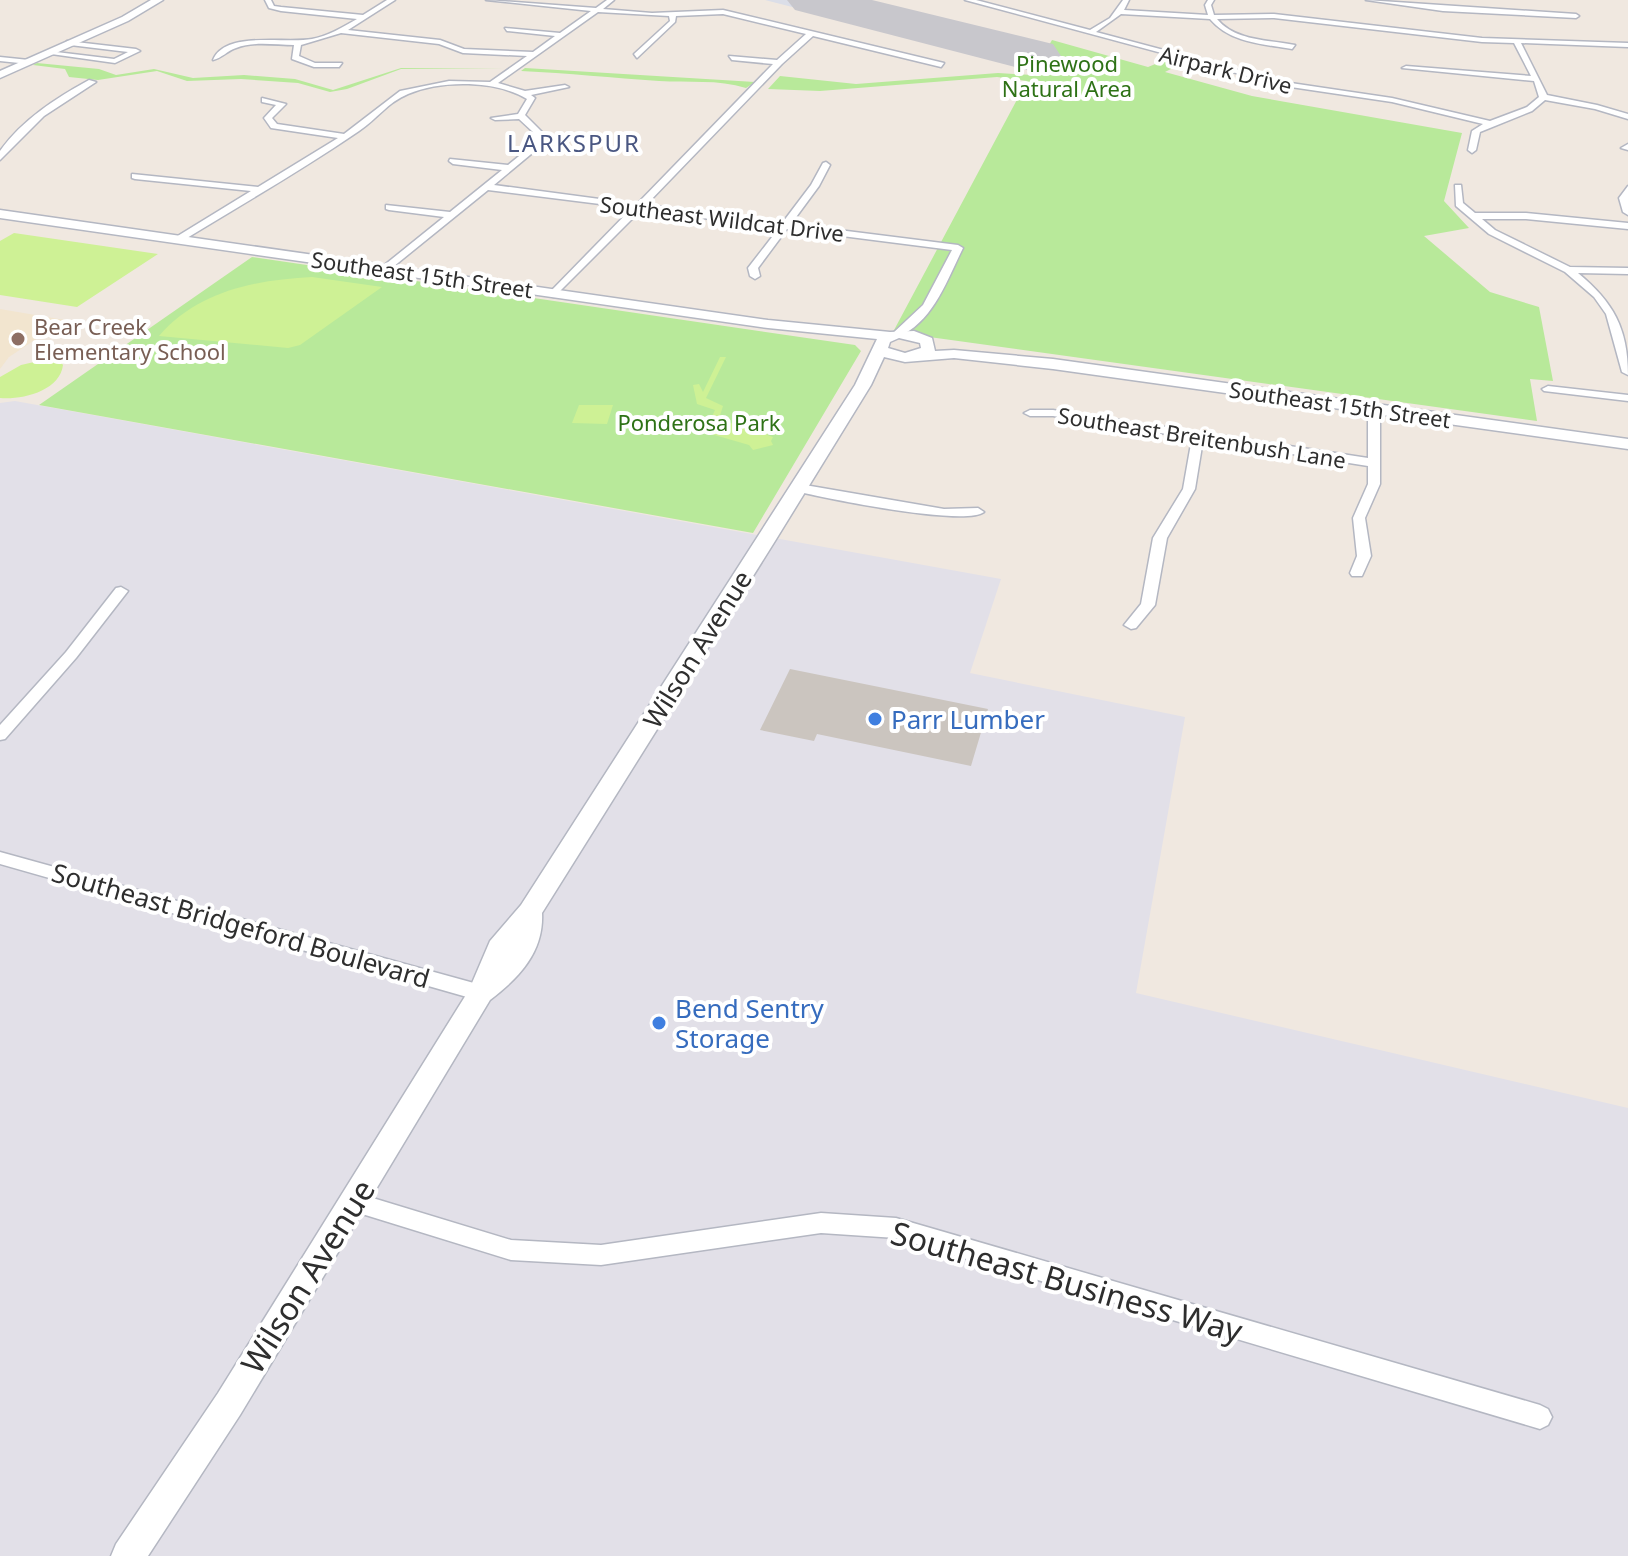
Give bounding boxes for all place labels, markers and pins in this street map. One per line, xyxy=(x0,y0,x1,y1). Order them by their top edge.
place label: Bear Creek Elementary School xyxy=(34,311,226,366)
marker: Bear Creek Elementary School xyxy=(9,330,27,348)
place label: Parr Lumber xyxy=(891,701,1045,737)
marker: Parr Lumber xyxy=(866,710,884,728)
place label: Bend Sentry Storage xyxy=(675,990,825,1056)
marker: Bend Sentry Storage xyxy=(650,1014,668,1032)

